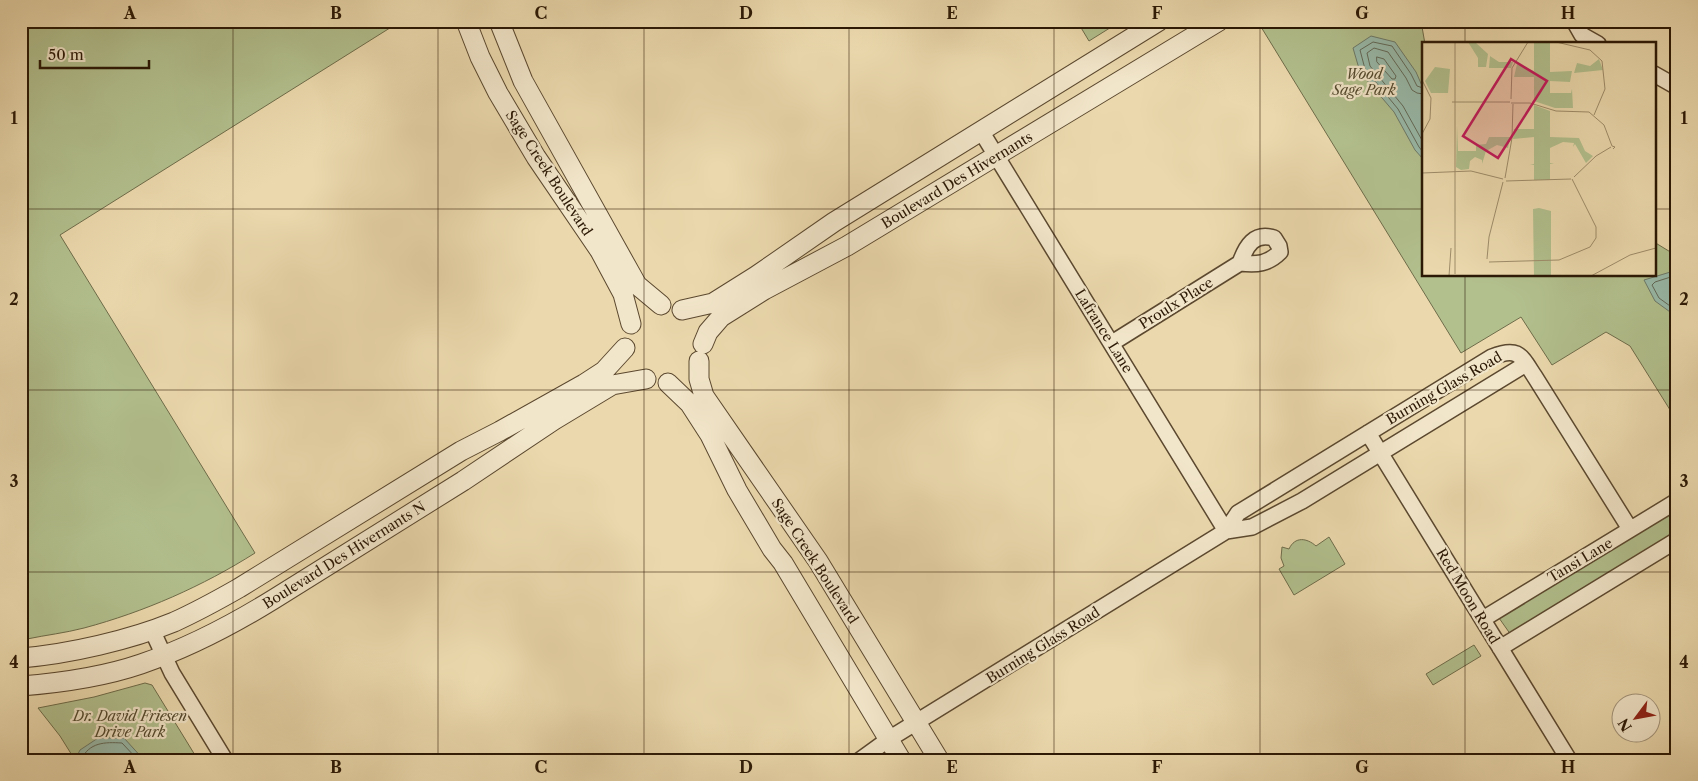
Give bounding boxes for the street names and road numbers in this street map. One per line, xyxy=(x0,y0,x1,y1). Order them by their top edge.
street label: Sage Creek Boulevard xyxy=(502,107,597,239)
street label: Boulevard Des Hivernants xyxy=(878,128,1036,232)
street label: Proulx Place xyxy=(1136,273,1217,333)
street label: Lafrance Lane xyxy=(1071,286,1137,376)
street label: Burning Glass Road xyxy=(1383,347,1505,428)
street label: Sage Creek Boulevard xyxy=(768,495,863,627)
street label: Boulevard Des Hivernants N xyxy=(259,497,429,613)
street label: Tansi Lane xyxy=(1544,534,1616,586)
street label: Red Moon Road xyxy=(1432,545,1504,647)
street label: Burning Glass Road xyxy=(983,603,1104,687)

